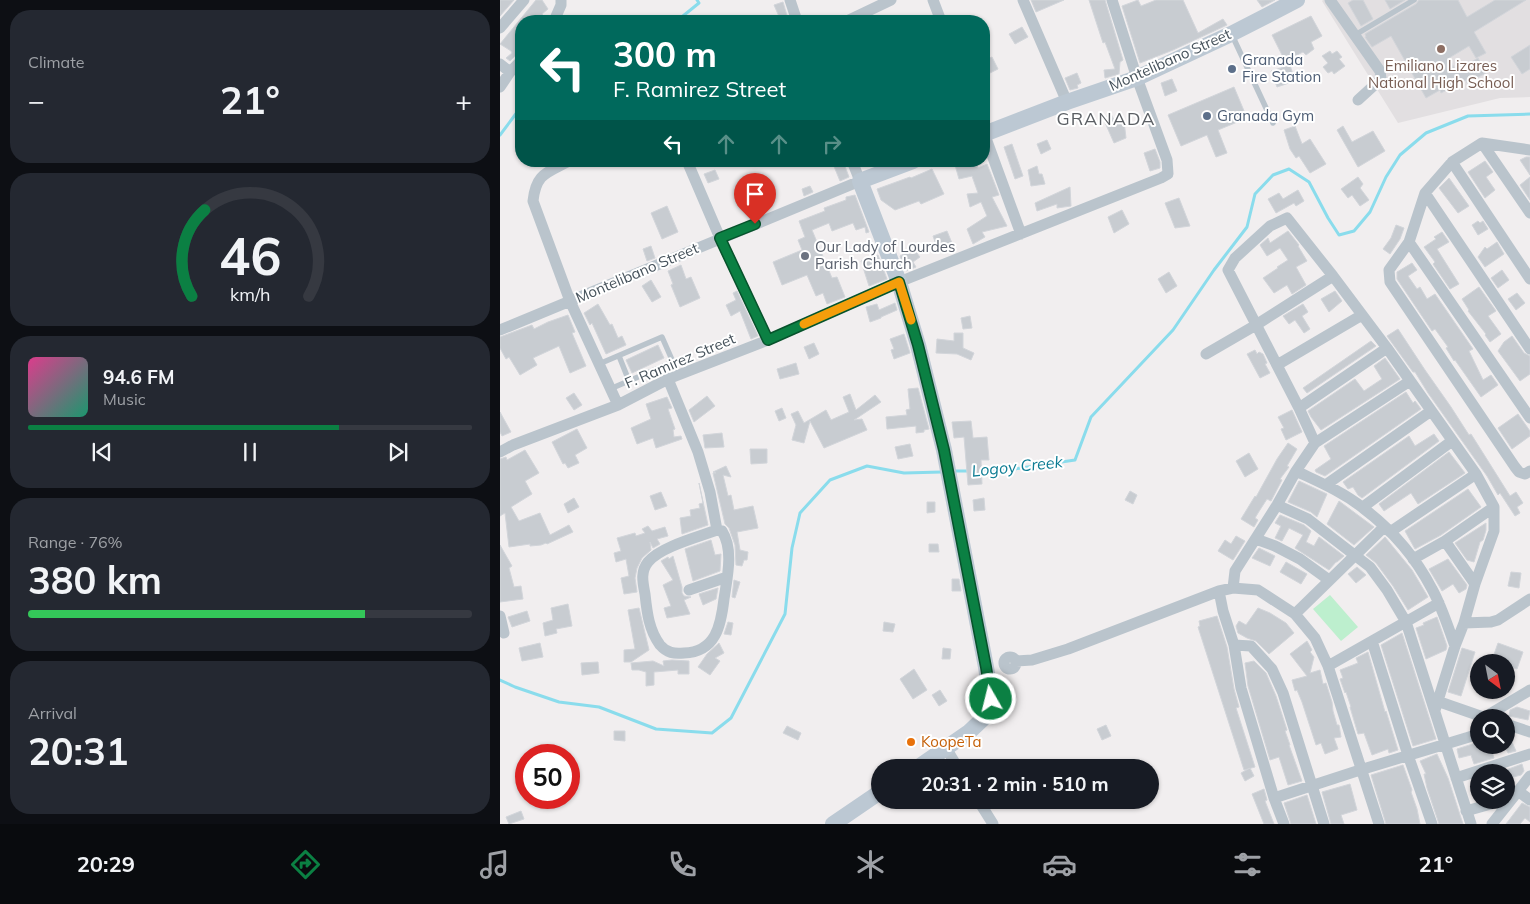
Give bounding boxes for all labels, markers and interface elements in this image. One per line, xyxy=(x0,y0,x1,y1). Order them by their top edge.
street label: Montelibano Street xyxy=(1106,24,1234,95)
text: 300 m xyxy=(613,32,717,76)
icon: left xyxy=(530,35,595,100)
marker: Emiliano Lizares National High School xyxy=(1435,43,1447,55)
place label: Granada Fire Station xyxy=(1242,50,1321,86)
text: Climate xyxy=(28,52,84,72)
place label: Emiliano Lizares National High School xyxy=(1368,56,1514,92)
marker: Granada Fire Station xyxy=(1226,63,1238,75)
text: F. Ramirez Street xyxy=(613,75,786,103)
text: 21° xyxy=(220,76,280,124)
text: − xyxy=(28,83,45,118)
text: + xyxy=(455,83,472,118)
place label: Granada Gym xyxy=(1217,106,1314,125)
district label: GRANADA xyxy=(1057,107,1155,130)
marker: Granada Gym xyxy=(1201,110,1213,122)
icon: left xyxy=(659,130,687,158)
icon: ahead xyxy=(712,130,740,158)
icon: ahead xyxy=(765,130,793,158)
icon: right xyxy=(818,130,846,158)
pin xyxy=(734,173,776,224)
icon: arrive xyxy=(741,180,769,208)
text: 46 xyxy=(219,223,281,288)
place label: Our Lady of Lourdes Parish Church xyxy=(815,237,955,273)
street label: Montelibano Street xyxy=(573,238,701,307)
marker: Our Lady of Lourdes Parish Church xyxy=(799,250,811,262)
text: km/h xyxy=(230,283,270,305)
street label: F. Ramirez Street xyxy=(622,329,738,392)
text: 94.6 FM xyxy=(103,365,175,389)
text: Music xyxy=(103,389,146,409)
icon: previous xyxy=(88,438,116,466)
icon: pause xyxy=(236,438,264,466)
icon: next xyxy=(384,438,412,466)
water label: Logoy Creek xyxy=(970,451,1064,481)
text: Range · 76% xyxy=(28,532,123,552)
text: 380 km xyxy=(28,556,162,604)
north arrow xyxy=(1470,654,1515,699)
map controls xyxy=(1470,654,1515,809)
position arrow xyxy=(964,672,1016,724)
text: Arrival xyxy=(28,703,77,723)
button: search xyxy=(1470,709,1515,754)
text: 20:31 xyxy=(28,727,129,775)
place label: KoopeTa xyxy=(921,732,982,751)
marker: KoopeTa xyxy=(905,736,917,748)
speed limit sign: 50 xyxy=(515,744,580,809)
button: layers xyxy=(1470,764,1515,809)
text: 20:31 · 2 min · 510 m xyxy=(921,772,1109,796)
icon: directions xyxy=(288,847,323,882)
icon: music xyxy=(477,847,512,882)
icon: phone xyxy=(665,847,700,882)
icon: climate xyxy=(853,847,888,882)
icon: car xyxy=(1042,847,1077,882)
icon: filters xyxy=(1230,847,1265,882)
text: 20:29 xyxy=(77,850,135,878)
text: 21° xyxy=(1418,850,1453,878)

